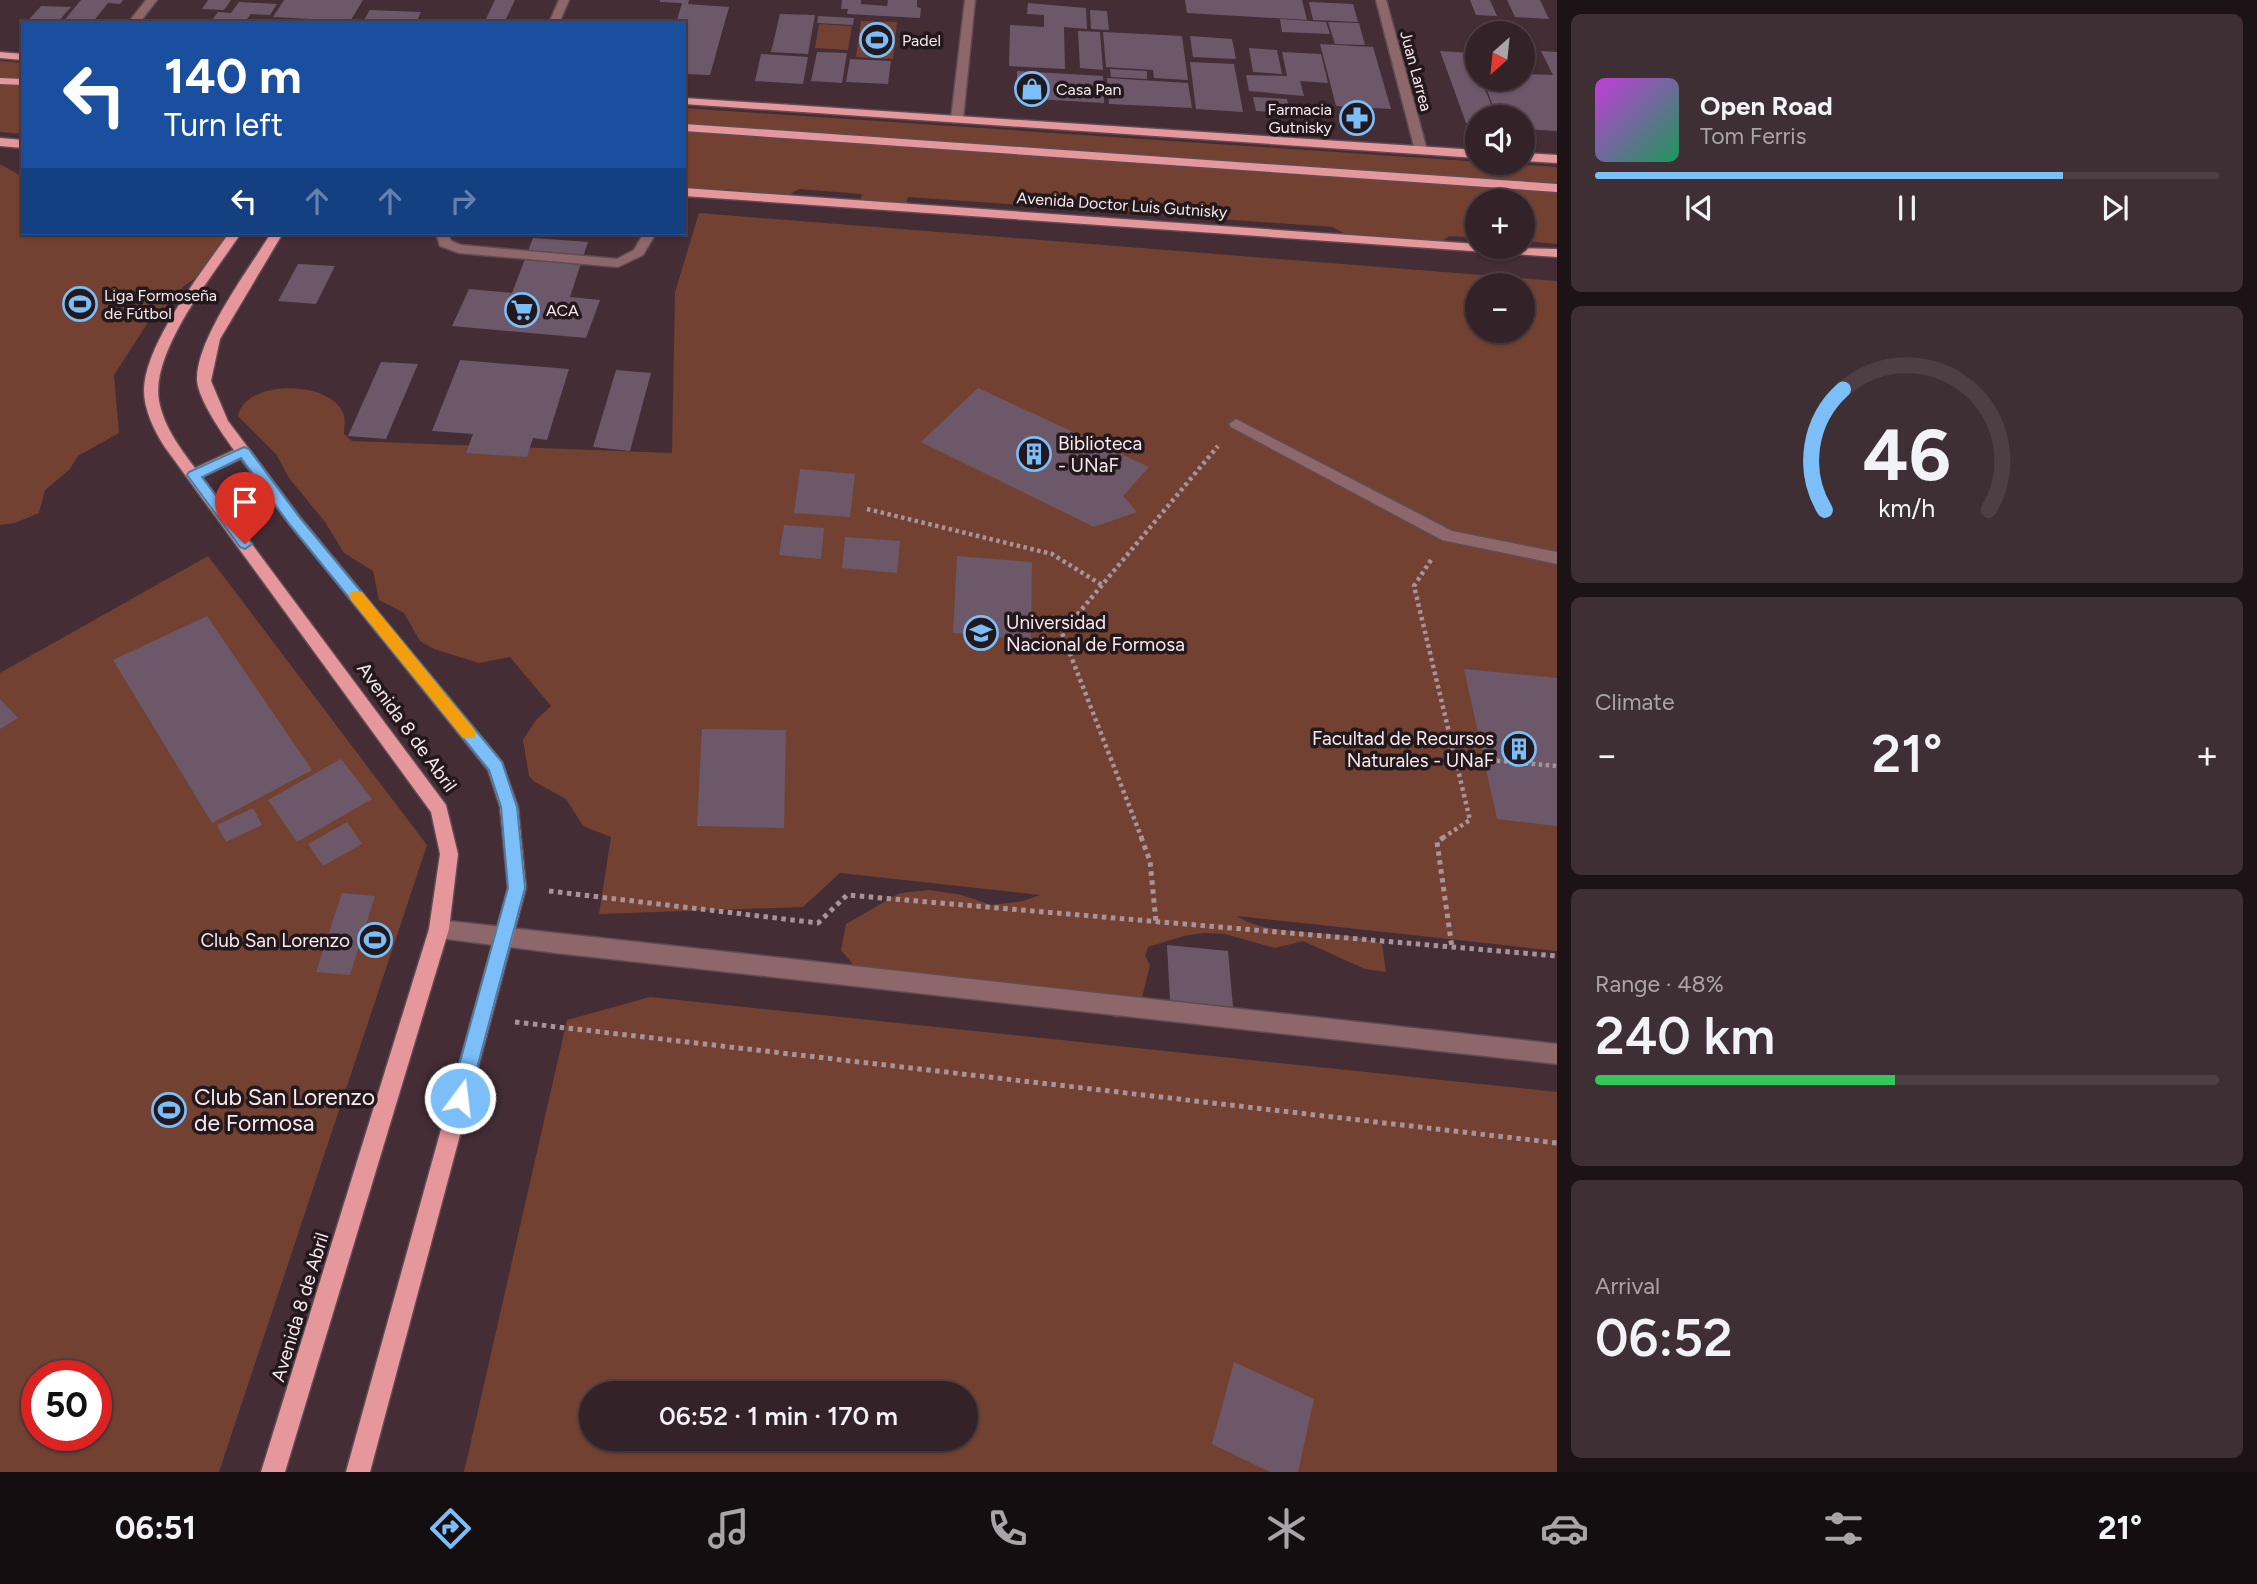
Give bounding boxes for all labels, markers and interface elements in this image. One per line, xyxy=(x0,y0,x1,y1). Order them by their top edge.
sports icon: Padel xyxy=(858,21,896,59)
north arrow xyxy=(1465,21,1535,91)
map controls xyxy=(1465,21,1535,343)
street label: Juan Larrea xyxy=(1396,29,1436,113)
place label: Padel xyxy=(902,31,941,50)
text: 140 m xyxy=(164,46,302,105)
icon: left xyxy=(49,49,140,140)
shop icon: Casa Pan xyxy=(1013,70,1051,108)
place label: Casa Pan xyxy=(1056,80,1122,99)
text: Open Road xyxy=(1700,90,1833,122)
pharmacy icon: Farmacia Gutnisky xyxy=(1338,99,1376,137)
place label: Farmacia Gutnisky xyxy=(1268,100,1333,137)
button: sound xyxy=(1465,105,1535,175)
text: Turn left xyxy=(164,106,283,144)
text: Tom Ferris xyxy=(1700,122,1806,150)
icon: left xyxy=(225,182,263,220)
icon: ahead xyxy=(298,182,336,220)
icon: ahead xyxy=(371,182,409,220)
icon: right xyxy=(444,182,482,220)
street label: Avenida Doctor Luis Gutnisky xyxy=(1016,188,1228,222)
button: + xyxy=(1465,189,1535,259)
icon: previous xyxy=(1680,189,1718,227)
icon: pause xyxy=(1888,189,1926,227)
icon: next xyxy=(2096,189,2134,227)
button: − xyxy=(1465,273,1535,343)
sports icon: Liga Formoseña de Fútbol xyxy=(61,285,99,323)
place label: Liga Formoseña de Fútbol xyxy=(104,286,217,323)
supermarket icon: ACA xyxy=(503,291,541,329)
place label: ACA xyxy=(546,301,579,320)
text: 46 xyxy=(1863,412,1951,499)
place label: Biblioteca - UNaF xyxy=(1058,432,1142,477)
building icon: Biblioteca - UNaF xyxy=(1015,435,1053,473)
pin xyxy=(215,472,275,544)
icon: arrive xyxy=(226,483,264,521)
text: km/h xyxy=(1878,493,1936,523)
place label: Universidad Nacional de Formosa xyxy=(1006,611,1185,656)
school or university icon: Universidad Nacional de Formosa xyxy=(962,614,1000,652)
street label: Avenida 8 de Abril xyxy=(352,658,462,796)
text: Climate xyxy=(1595,688,1674,716)
text: 21° xyxy=(1872,723,1942,785)
place label: Facultad de Recursos Naturales - UNaF xyxy=(1312,727,1494,772)
building icon: Facultad de Recursos Naturales - UNaF xyxy=(1500,730,1538,768)
text: − xyxy=(1595,732,1619,778)
text: + xyxy=(2195,732,2219,778)
sports icon: Club San Lorenzo xyxy=(356,921,394,959)
place label: Club San Lorenzo xyxy=(200,929,350,952)
text: Range · 48% xyxy=(1595,970,1724,998)
text: 240 km xyxy=(1595,1005,1775,1067)
position arrow xyxy=(423,1061,497,1135)
place label: Club San Lorenzo de Formosa xyxy=(194,1083,375,1137)
sports icon: Club San Lorenzo de Formosa xyxy=(150,1091,188,1129)
street label: Avenida 8 de Abril xyxy=(266,1230,334,1384)
text: Arrival xyxy=(1595,1272,1660,1300)
text: 06:52 xyxy=(1595,1307,1733,1369)
speed limit sign: 50 xyxy=(21,1360,112,1451)
text: 06:52 · 1 min · 170 m xyxy=(659,1400,898,1432)
icon: directions xyxy=(426,1504,475,1553)
icon: music xyxy=(704,1504,753,1553)
icon: phone xyxy=(983,1504,1032,1553)
icon: climate xyxy=(1262,1504,1311,1553)
icon: car xyxy=(1540,1504,1589,1553)
icon: filters xyxy=(1819,1504,1868,1553)
text: 06:51 xyxy=(115,1509,196,1547)
text: 21° xyxy=(2098,1509,2142,1547)

